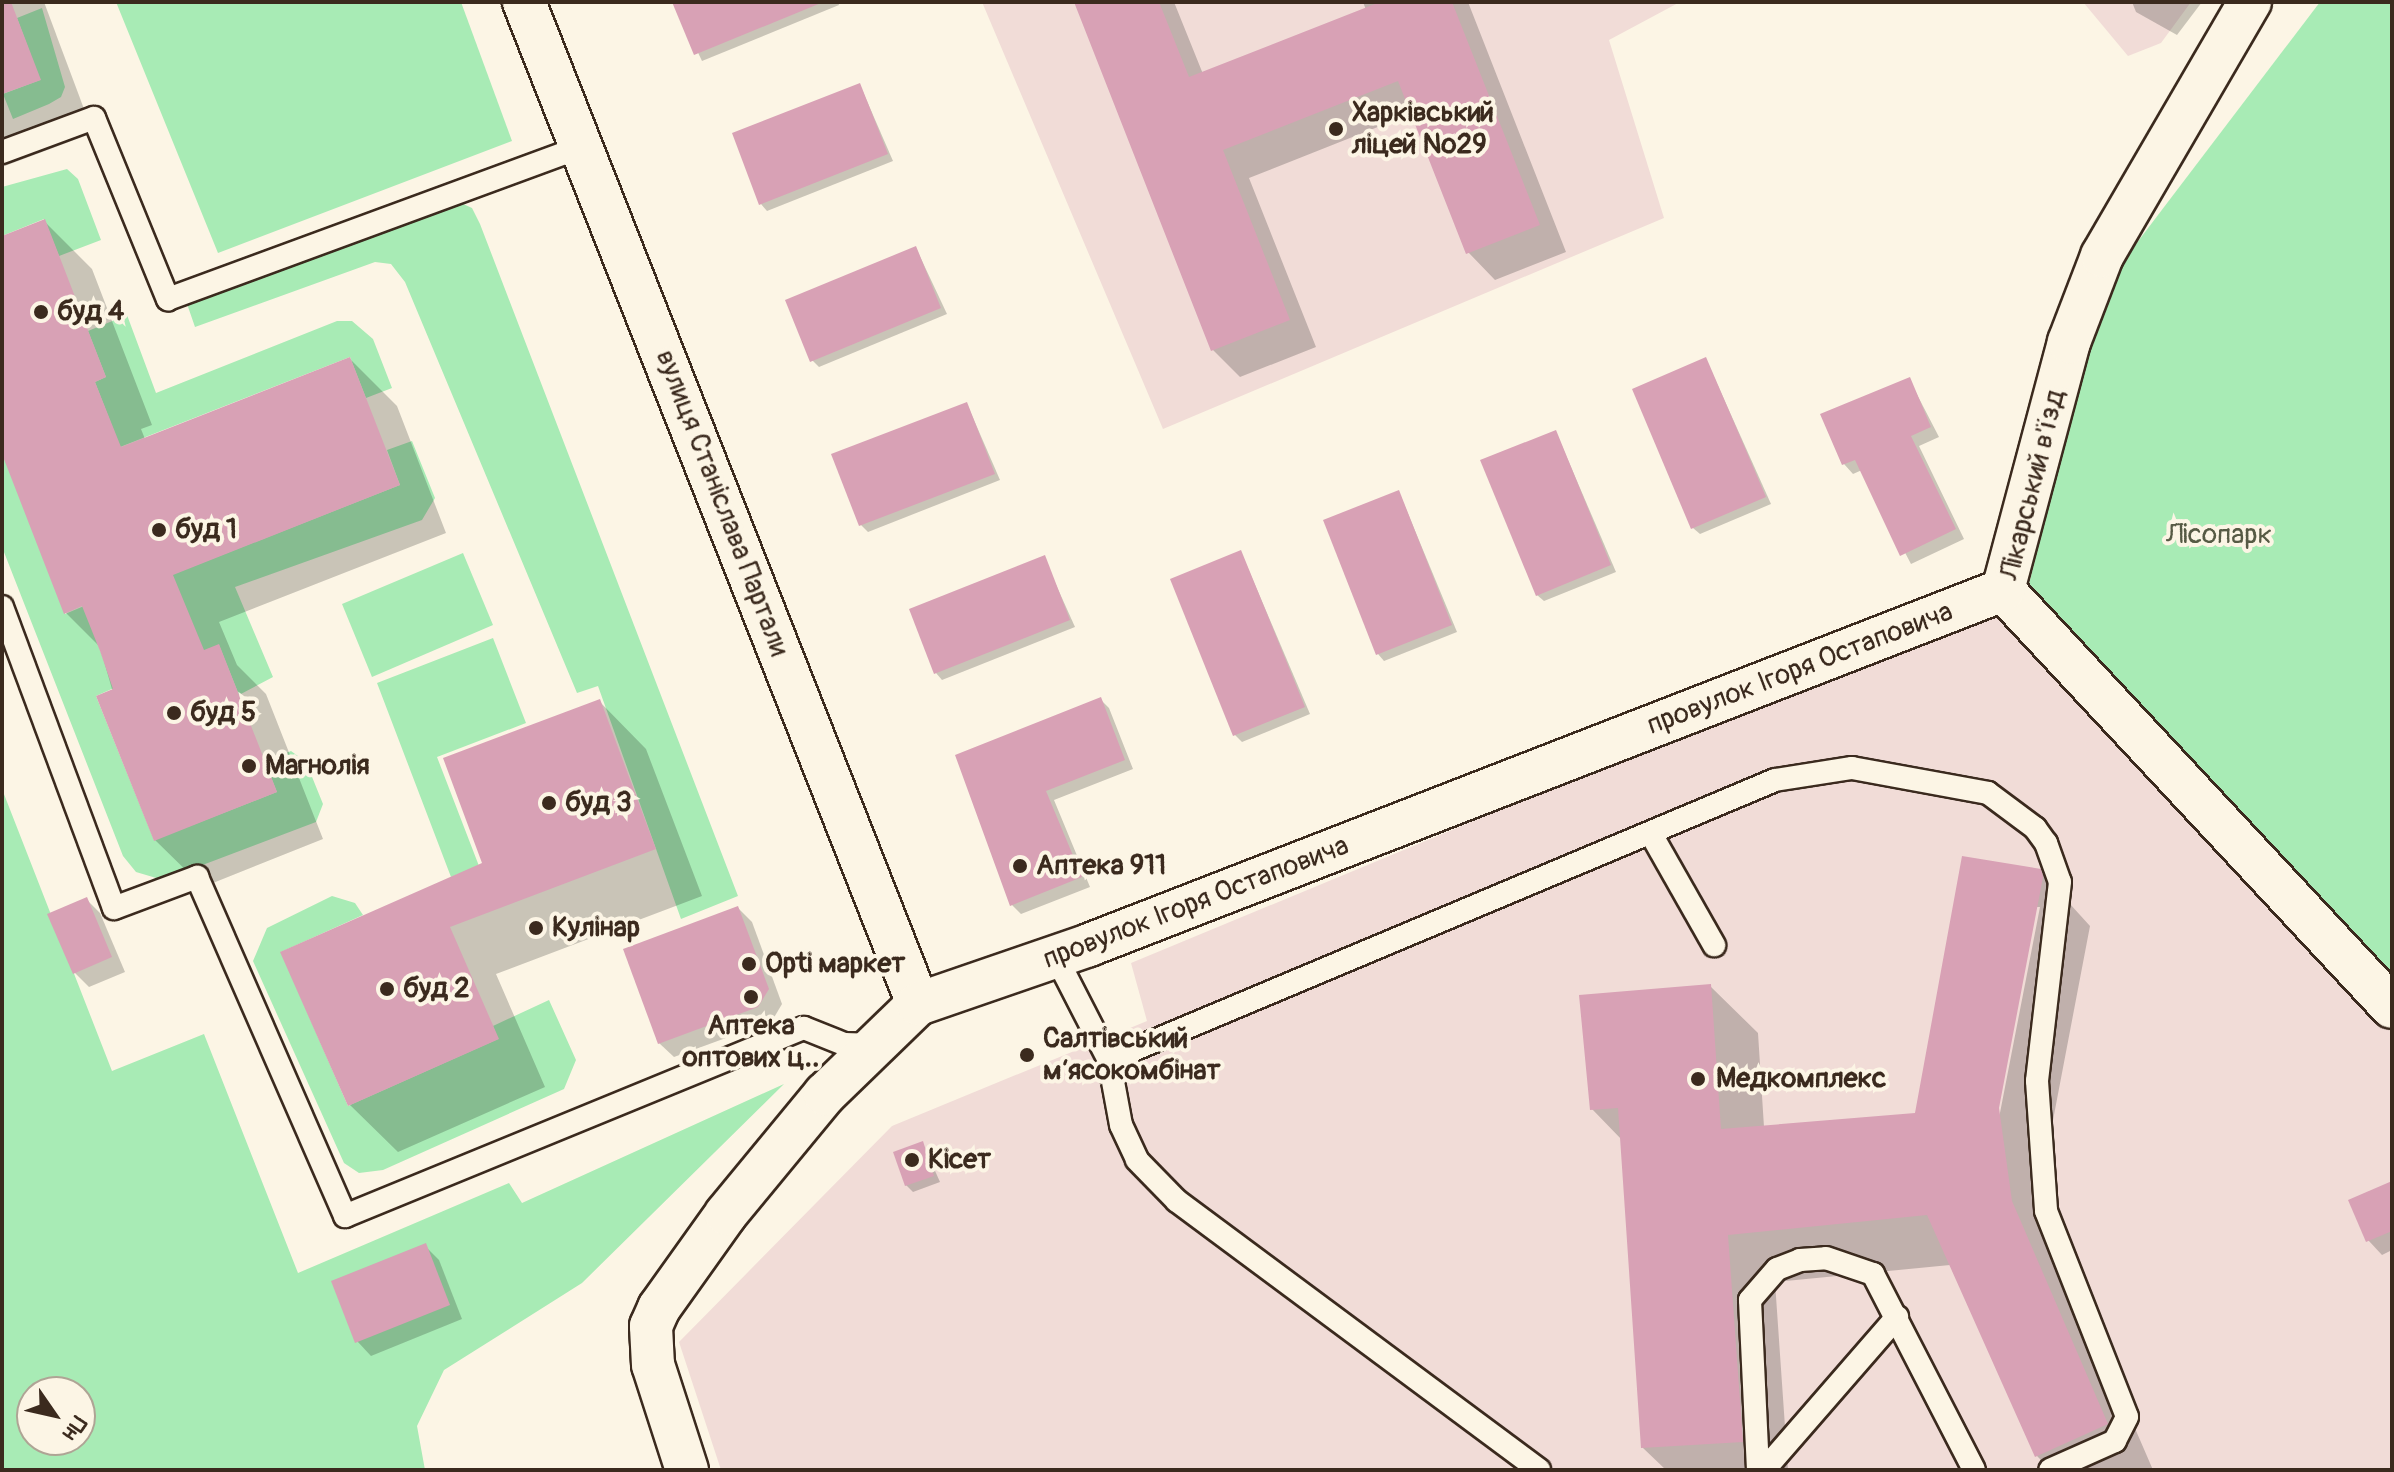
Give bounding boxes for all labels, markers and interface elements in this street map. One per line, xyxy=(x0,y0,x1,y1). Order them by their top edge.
place label: Харківський ліцей №29 xyxy=(1352,96,1494,162)
marker: Харківський ліцей №29 xyxy=(1327,120,1345,138)
place label: буд 4 xyxy=(57,295,124,329)
marker: буд 4 xyxy=(32,303,50,321)
street label: вулиця Станіслава Партали xyxy=(648,345,796,661)
street label: Лікарський в'їзд xyxy=(1993,386,2073,584)
place label: буд 1 xyxy=(175,513,237,547)
park label: Лісопарк xyxy=(2166,518,2272,552)
marker: буд 1 xyxy=(150,521,168,539)
street label: провулок Ігоря Остаповича xyxy=(1642,595,1958,743)
place label: буд 5 xyxy=(190,696,256,730)
marker: буд 5 xyxy=(165,704,183,722)
place label: Магнолія xyxy=(265,749,370,783)
marker: Магнолія xyxy=(240,757,258,775)
place label: буд 3 xyxy=(565,786,632,820)
marker: буд 3 xyxy=(540,794,558,812)
street label: провулок Ігоря Остаповича xyxy=(1038,829,1354,977)
place label: Аптека 911 xyxy=(1036,849,1166,883)
marker: Аптека 911 xyxy=(1011,857,1029,875)
place label: Кулінар xyxy=(552,911,640,945)
marker: Кулінар xyxy=(527,919,545,937)
place label: Opti маркет xyxy=(765,947,905,981)
marker: Opti маркет xyxy=(740,955,758,973)
place label: буд 2 xyxy=(403,972,470,1006)
marker: буд 2 xyxy=(378,980,396,998)
marker: Аптека оптових ц‥ xyxy=(742,988,760,1006)
place label: Аптека оптових ц‥ xyxy=(682,1009,820,1075)
place label: Салтівський мʼясокомбінат xyxy=(1043,1022,1220,1088)
marker: Салтівський мʼясокомбінат xyxy=(1018,1046,1036,1064)
place label: Медкомплекс xyxy=(1716,1062,1886,1096)
marker: Медкомплекс xyxy=(1687,1068,1709,1090)
place label: Кісет xyxy=(928,1143,991,1177)
marker: Кісет xyxy=(903,1151,921,1169)
north arrow xyxy=(16,1376,96,1456)
text: Пн xyxy=(56,1410,93,1446)

